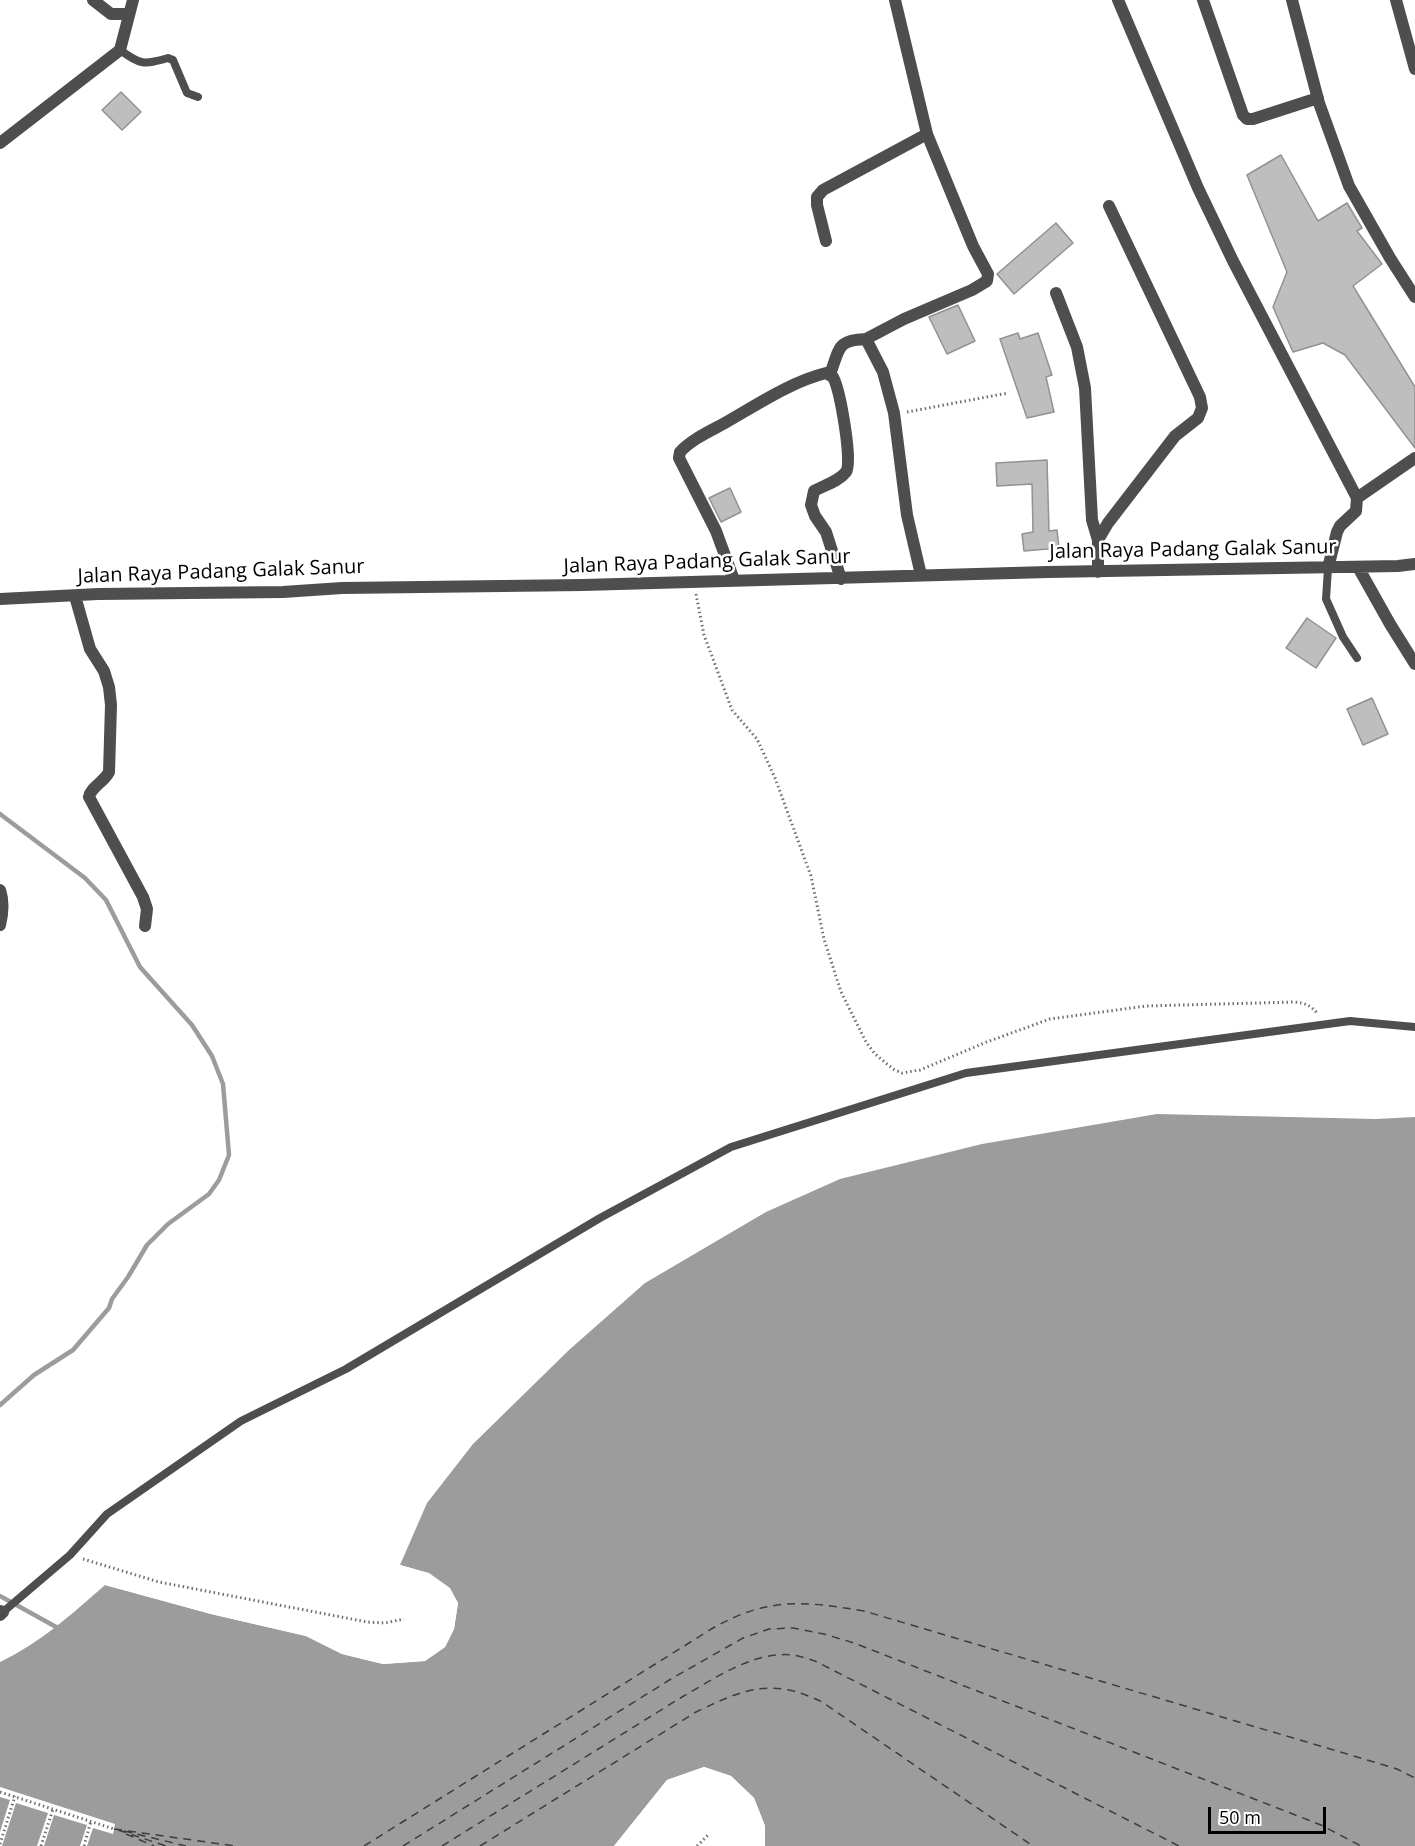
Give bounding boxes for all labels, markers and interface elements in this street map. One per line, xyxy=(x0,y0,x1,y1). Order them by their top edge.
street label: Jalan Raya Padang Galak Sanur xyxy=(1049,535,1337,565)
street label: Jalan Raya Padang Galak Sanur xyxy=(563,545,851,579)
street label: Jalan Raya Padang Galak Sanur xyxy=(77,555,365,589)
scale bar xyxy=(1211,1795,1330,1833)
text: 50 m xyxy=(1219,1805,1261,1829)

